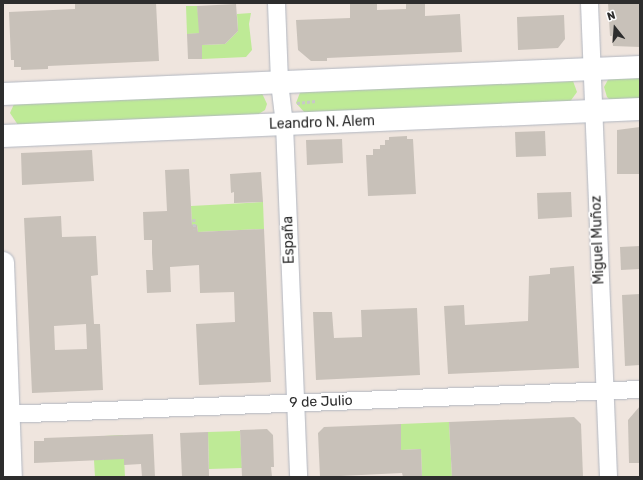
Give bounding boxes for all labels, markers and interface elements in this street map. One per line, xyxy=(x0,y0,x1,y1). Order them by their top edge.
north arrow xyxy=(595,8,635,48)
text: N xyxy=(606,9,617,23)
street label: Leandro N. Alem xyxy=(269,113,375,133)
street label: Miguel Muñoz xyxy=(588,195,608,285)
street label: España xyxy=(280,216,298,264)
street label: 9 de Julio xyxy=(289,392,353,412)

